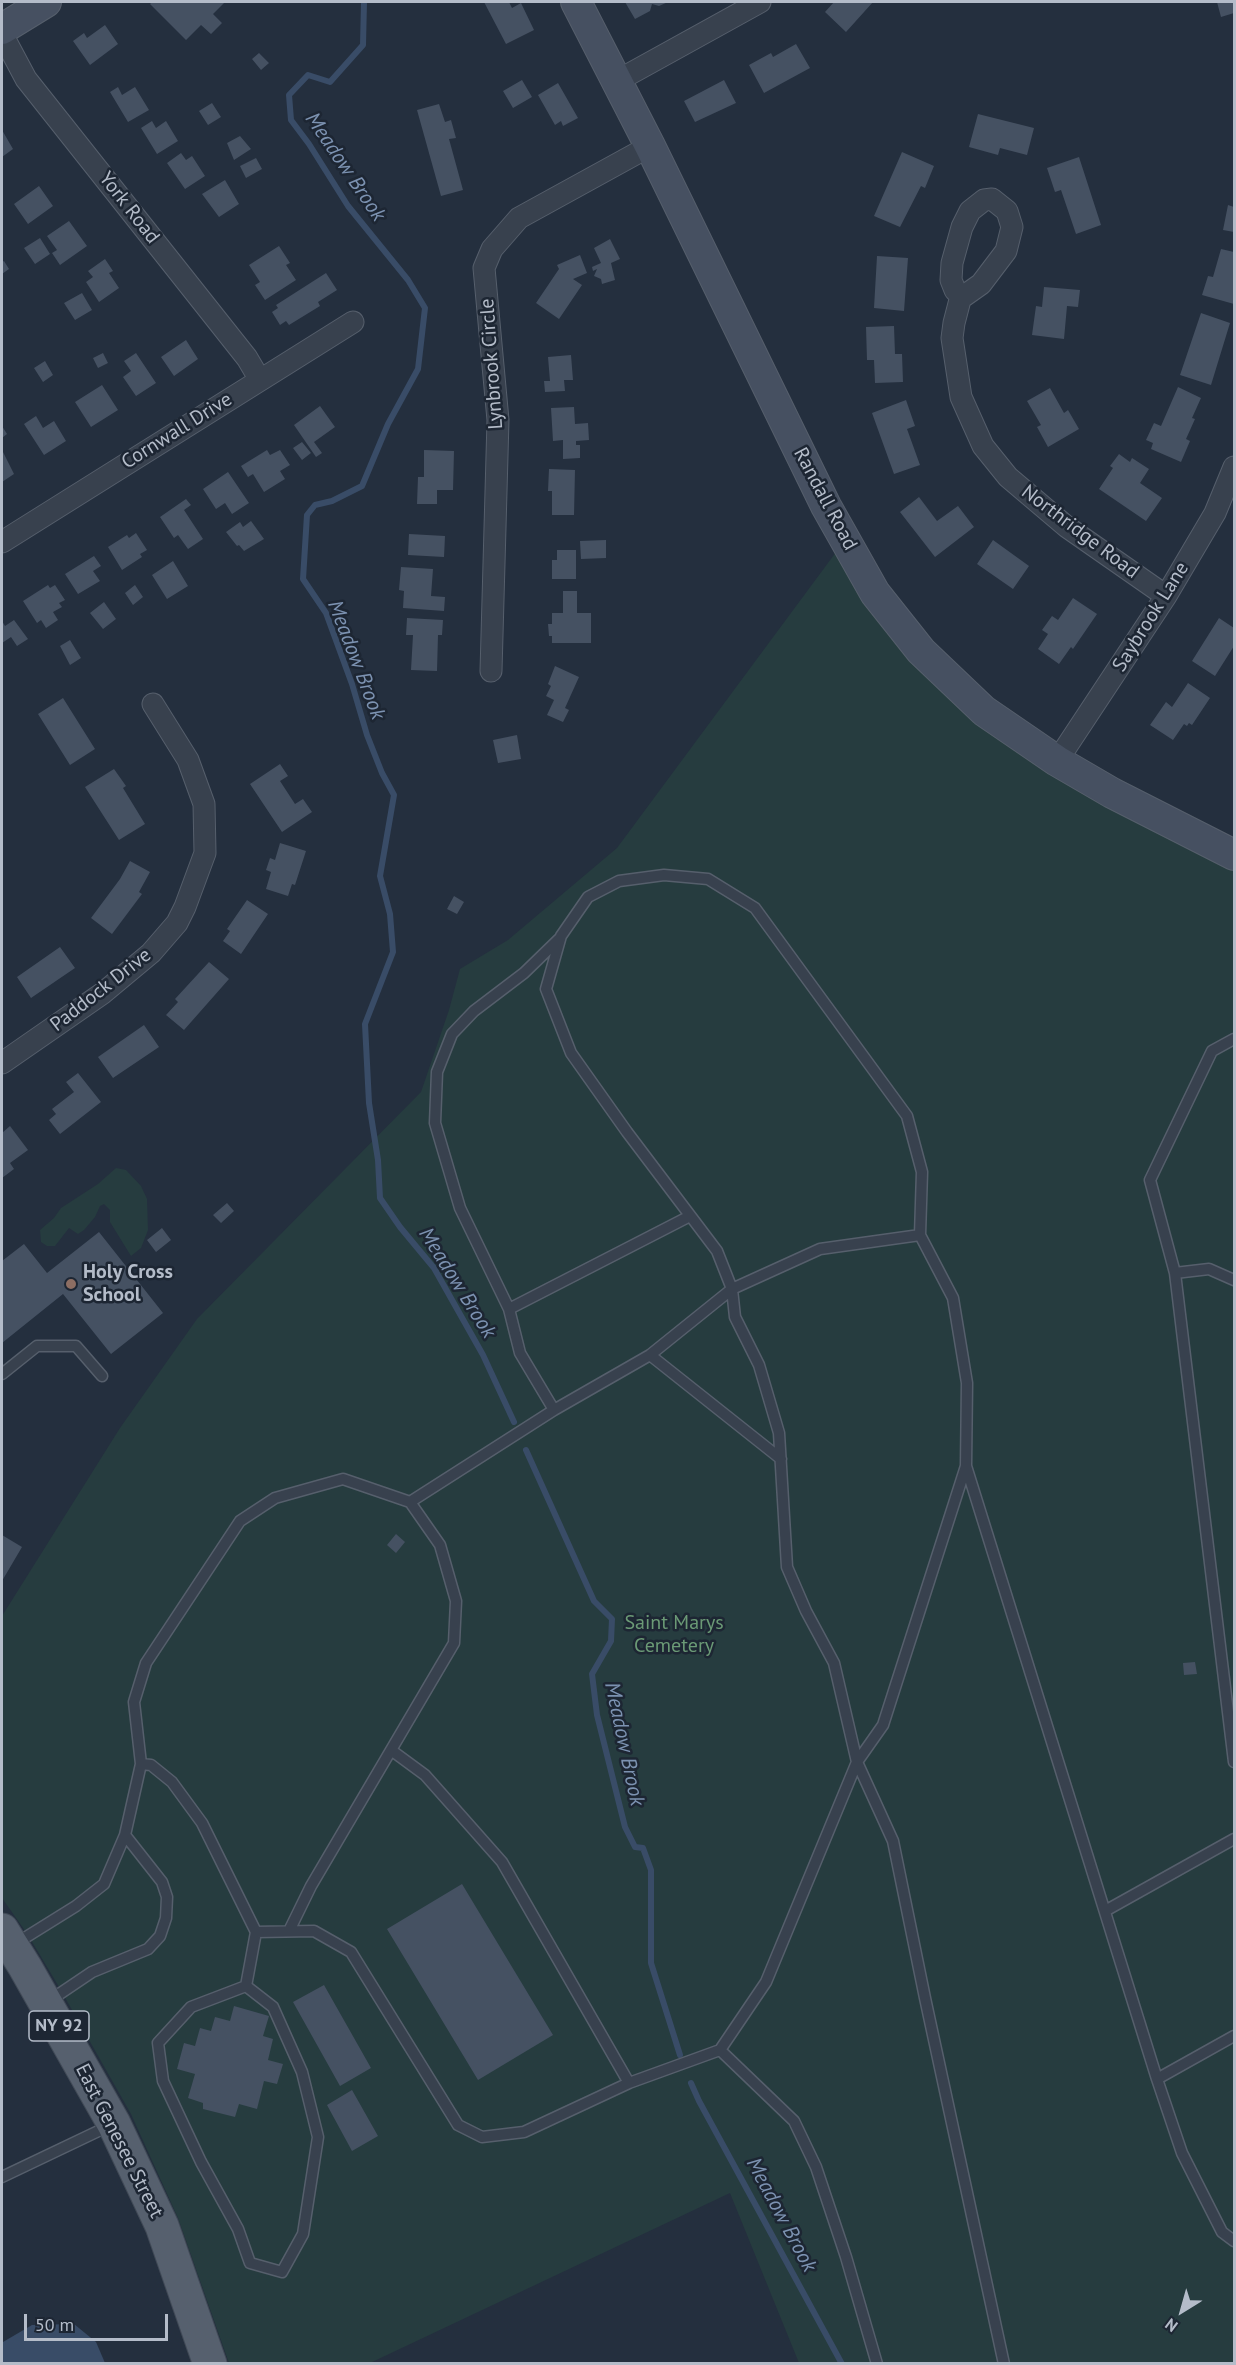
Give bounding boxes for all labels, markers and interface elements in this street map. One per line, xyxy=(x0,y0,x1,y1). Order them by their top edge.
water label: Meadow Brook xyxy=(299,108,391,226)
street label: York Road xyxy=(94,167,164,249)
street label: Lynbrook Circle xyxy=(475,298,509,430)
street label: Cornwall Drive xyxy=(117,388,237,474)
street label: Randall Road xyxy=(788,444,862,554)
street label: Northridge Road xyxy=(1017,480,1143,584)
street label: Saybrook Lane xyxy=(1108,558,1194,676)
water label: Meadow Brook xyxy=(322,597,390,723)
street label: Paddock Drive xyxy=(46,943,156,1037)
water label: Meadow Brook xyxy=(413,1223,501,1343)
place label: Holy Cross School xyxy=(83,1260,173,1307)
marker: Holy Cross School xyxy=(64,1277,78,1291)
park label: Saint Marys Cemetery xyxy=(624,1611,724,1658)
water label: Meadow Brook xyxy=(599,1680,649,1808)
road number: NY 92 xyxy=(29,2011,89,2041)
street label: East Genesee Street xyxy=(70,2060,168,2222)
water label: Meadow Brook xyxy=(740,2154,822,2276)
north arrow xyxy=(1152,2281,1212,2341)
scale bar xyxy=(27,2302,171,2340)
text: 50 m xyxy=(35,2313,74,2336)
text: N xyxy=(1161,2314,1181,2337)

